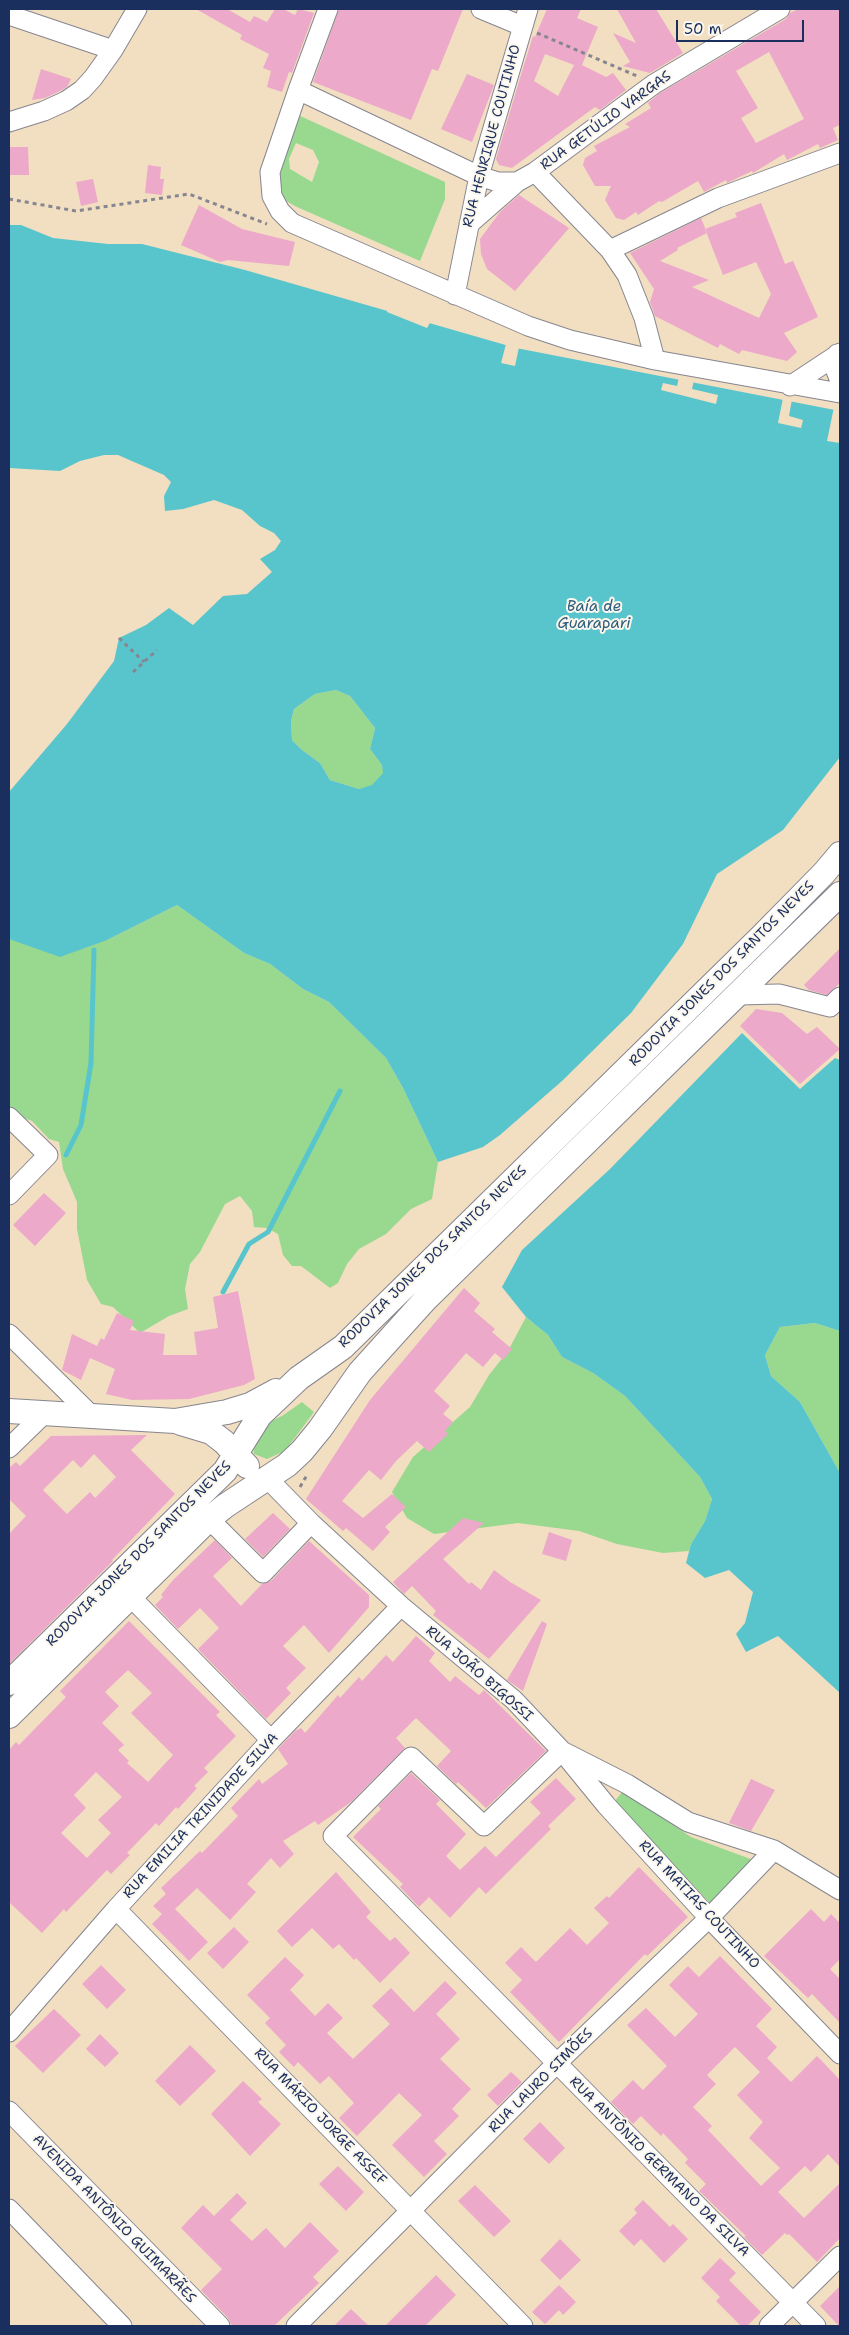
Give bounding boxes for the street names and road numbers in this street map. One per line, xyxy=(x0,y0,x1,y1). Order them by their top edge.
street label: RUA HENRIQUE COUTINHO xyxy=(460,43,524,229)
street label: RUA GETÚLIO VARGAS xyxy=(537,68,675,174)
street label: RODOVIA JONES DOS SANTOS NEVES xyxy=(626,878,818,1070)
street label: RODOVIA JONES DOS SANTOS NEVES xyxy=(335,1162,531,1352)
street label: RODOVIA JONES DOS SANTOS NEVES xyxy=(43,1458,235,1650)
street label: RUA JOÃO BIGOSSI xyxy=(422,1623,536,1725)
street label: RUA EMILIA TRINIDADE SILVA xyxy=(120,1730,282,1902)
street label: RUA MATIAS COUTINHO xyxy=(635,1837,763,1973)
street label: RUA LAURO SIMÕES xyxy=(485,2025,597,2137)
street label: RUA MÁRIO JORGE ASSEF xyxy=(250,2045,390,2189)
street label: RUA ANTÔNIO GERMANO DA SILVA xyxy=(566,2074,752,2260)
street label: AVENIDA ANTÔNIO GUIMARÃES xyxy=(29,2131,199,2307)

